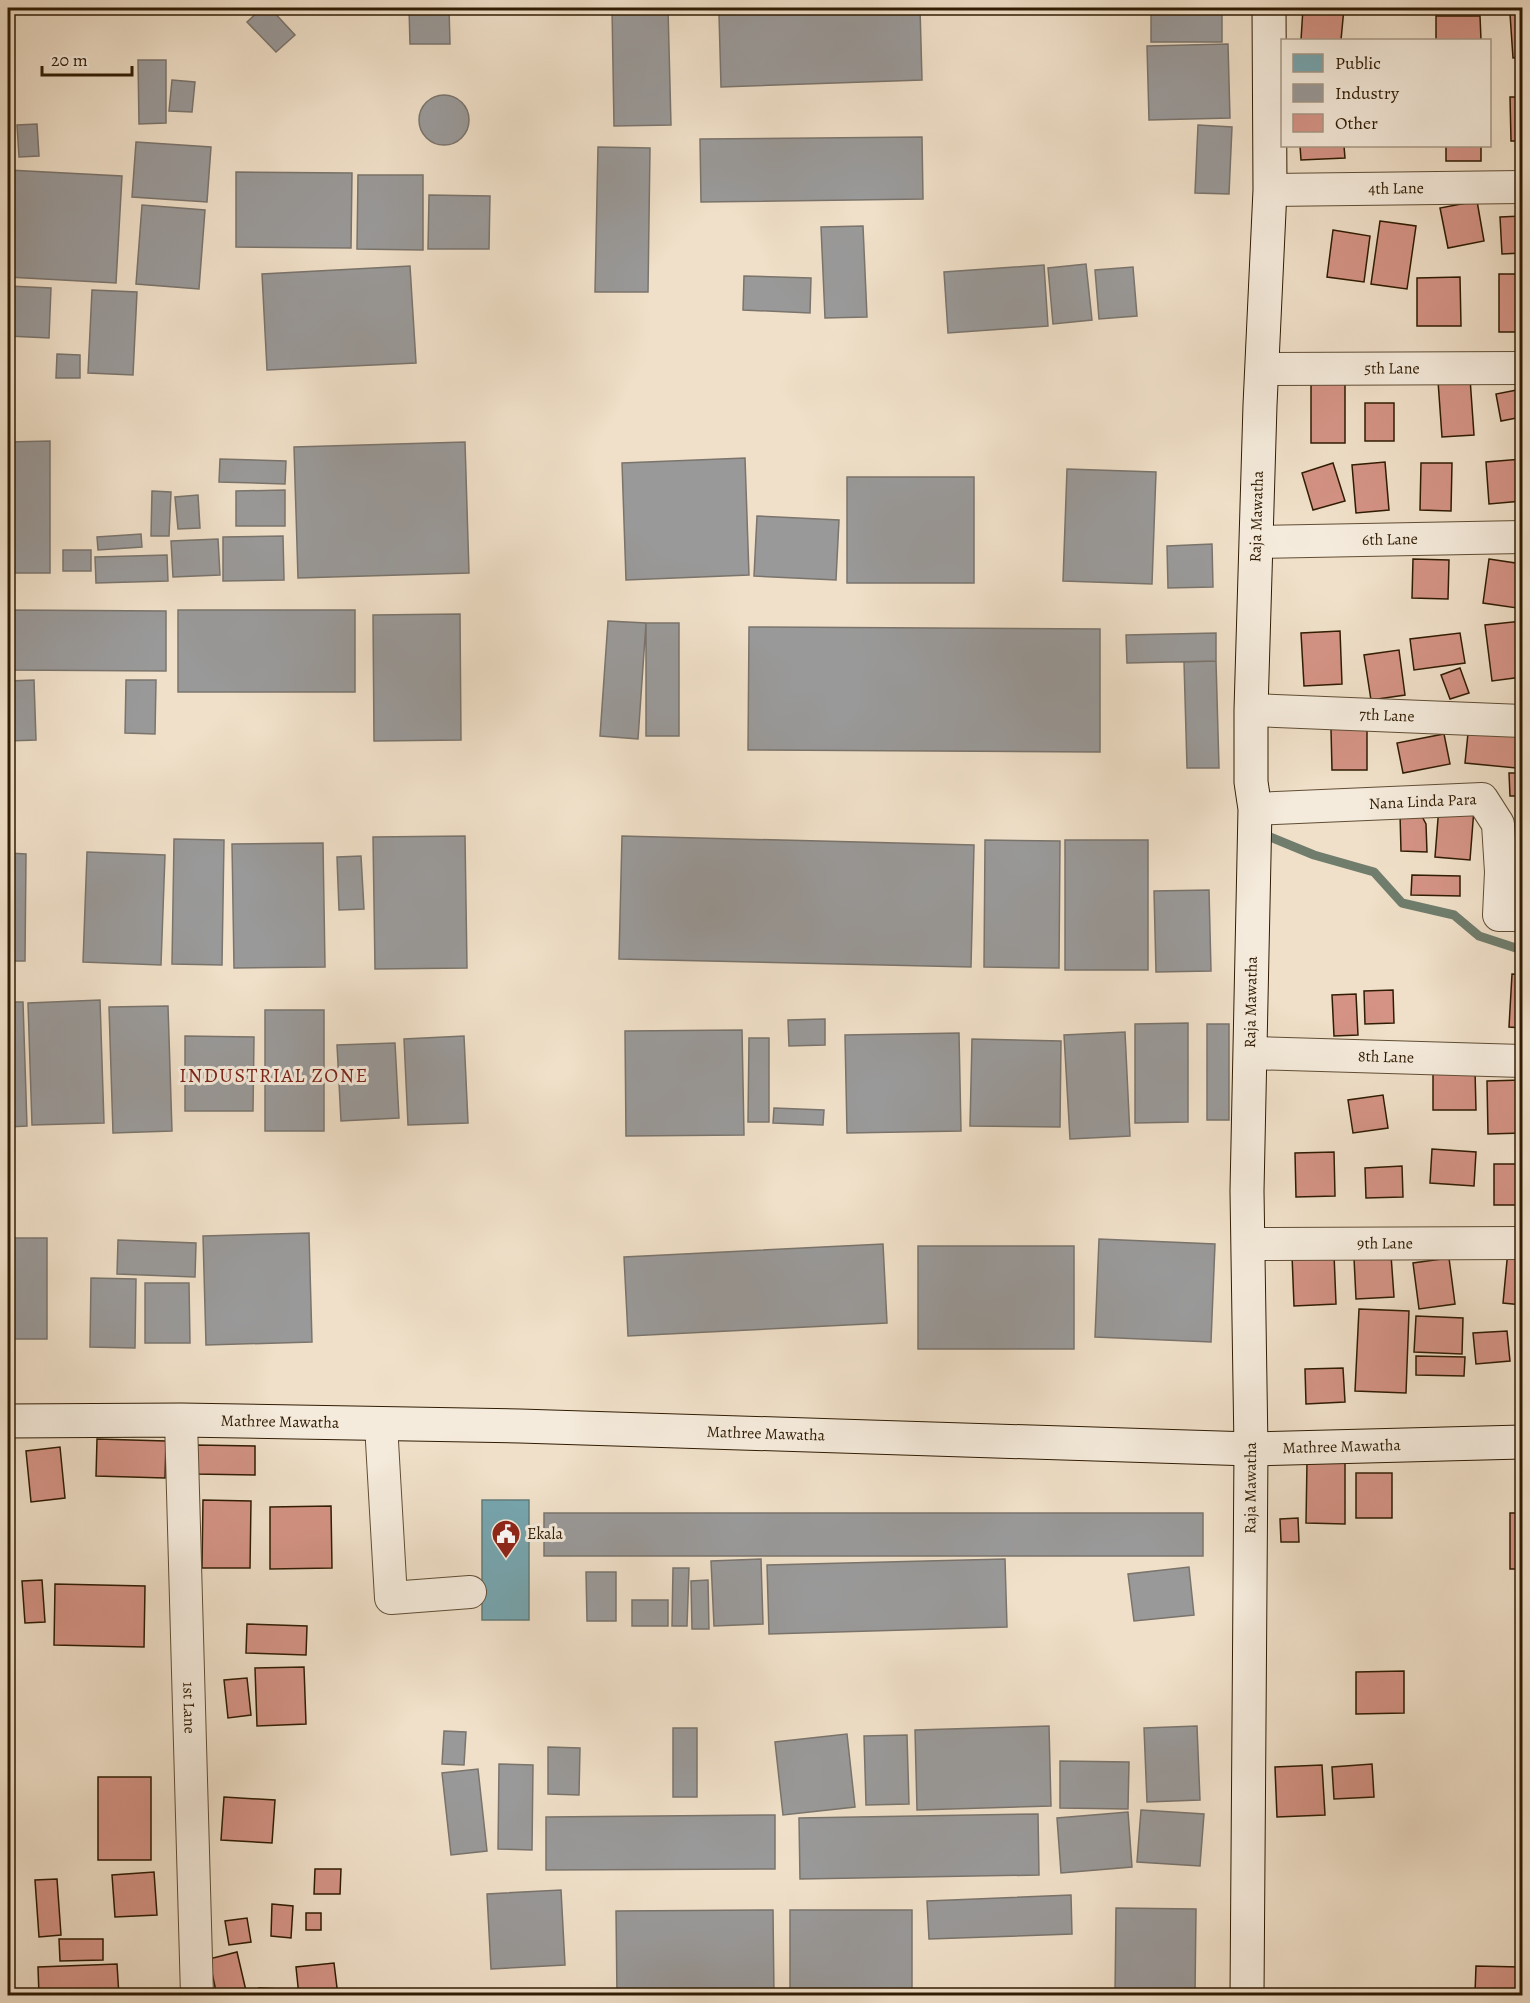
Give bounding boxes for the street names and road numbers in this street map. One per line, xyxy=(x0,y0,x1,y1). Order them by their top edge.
street label: 4th Lane xyxy=(1368,177,1424,200)
street label: 5th Lane xyxy=(1364,357,1420,380)
street label: Raja Mawatha xyxy=(1244,470,1269,563)
street label: 6th Lane xyxy=(1362,528,1418,551)
street label: 7th Lane xyxy=(1359,703,1415,728)
street label: Nana Linda Para xyxy=(1368,788,1478,815)
street label: Raja Mawatha xyxy=(1239,955,1263,1048)
street label: 8th Lane xyxy=(1357,1045,1414,1069)
street label: 9th Lane xyxy=(1357,1232,1413,1255)
street label: Mathree Mawatha xyxy=(221,1410,340,1434)
street label: Mathree Mawatha xyxy=(706,1421,826,1447)
street label: Mathree Mawatha xyxy=(1282,1434,1402,1459)
street label: Raja Mawatha xyxy=(1239,1441,1262,1534)
street label: 1st Lane xyxy=(177,1682,201,1734)

